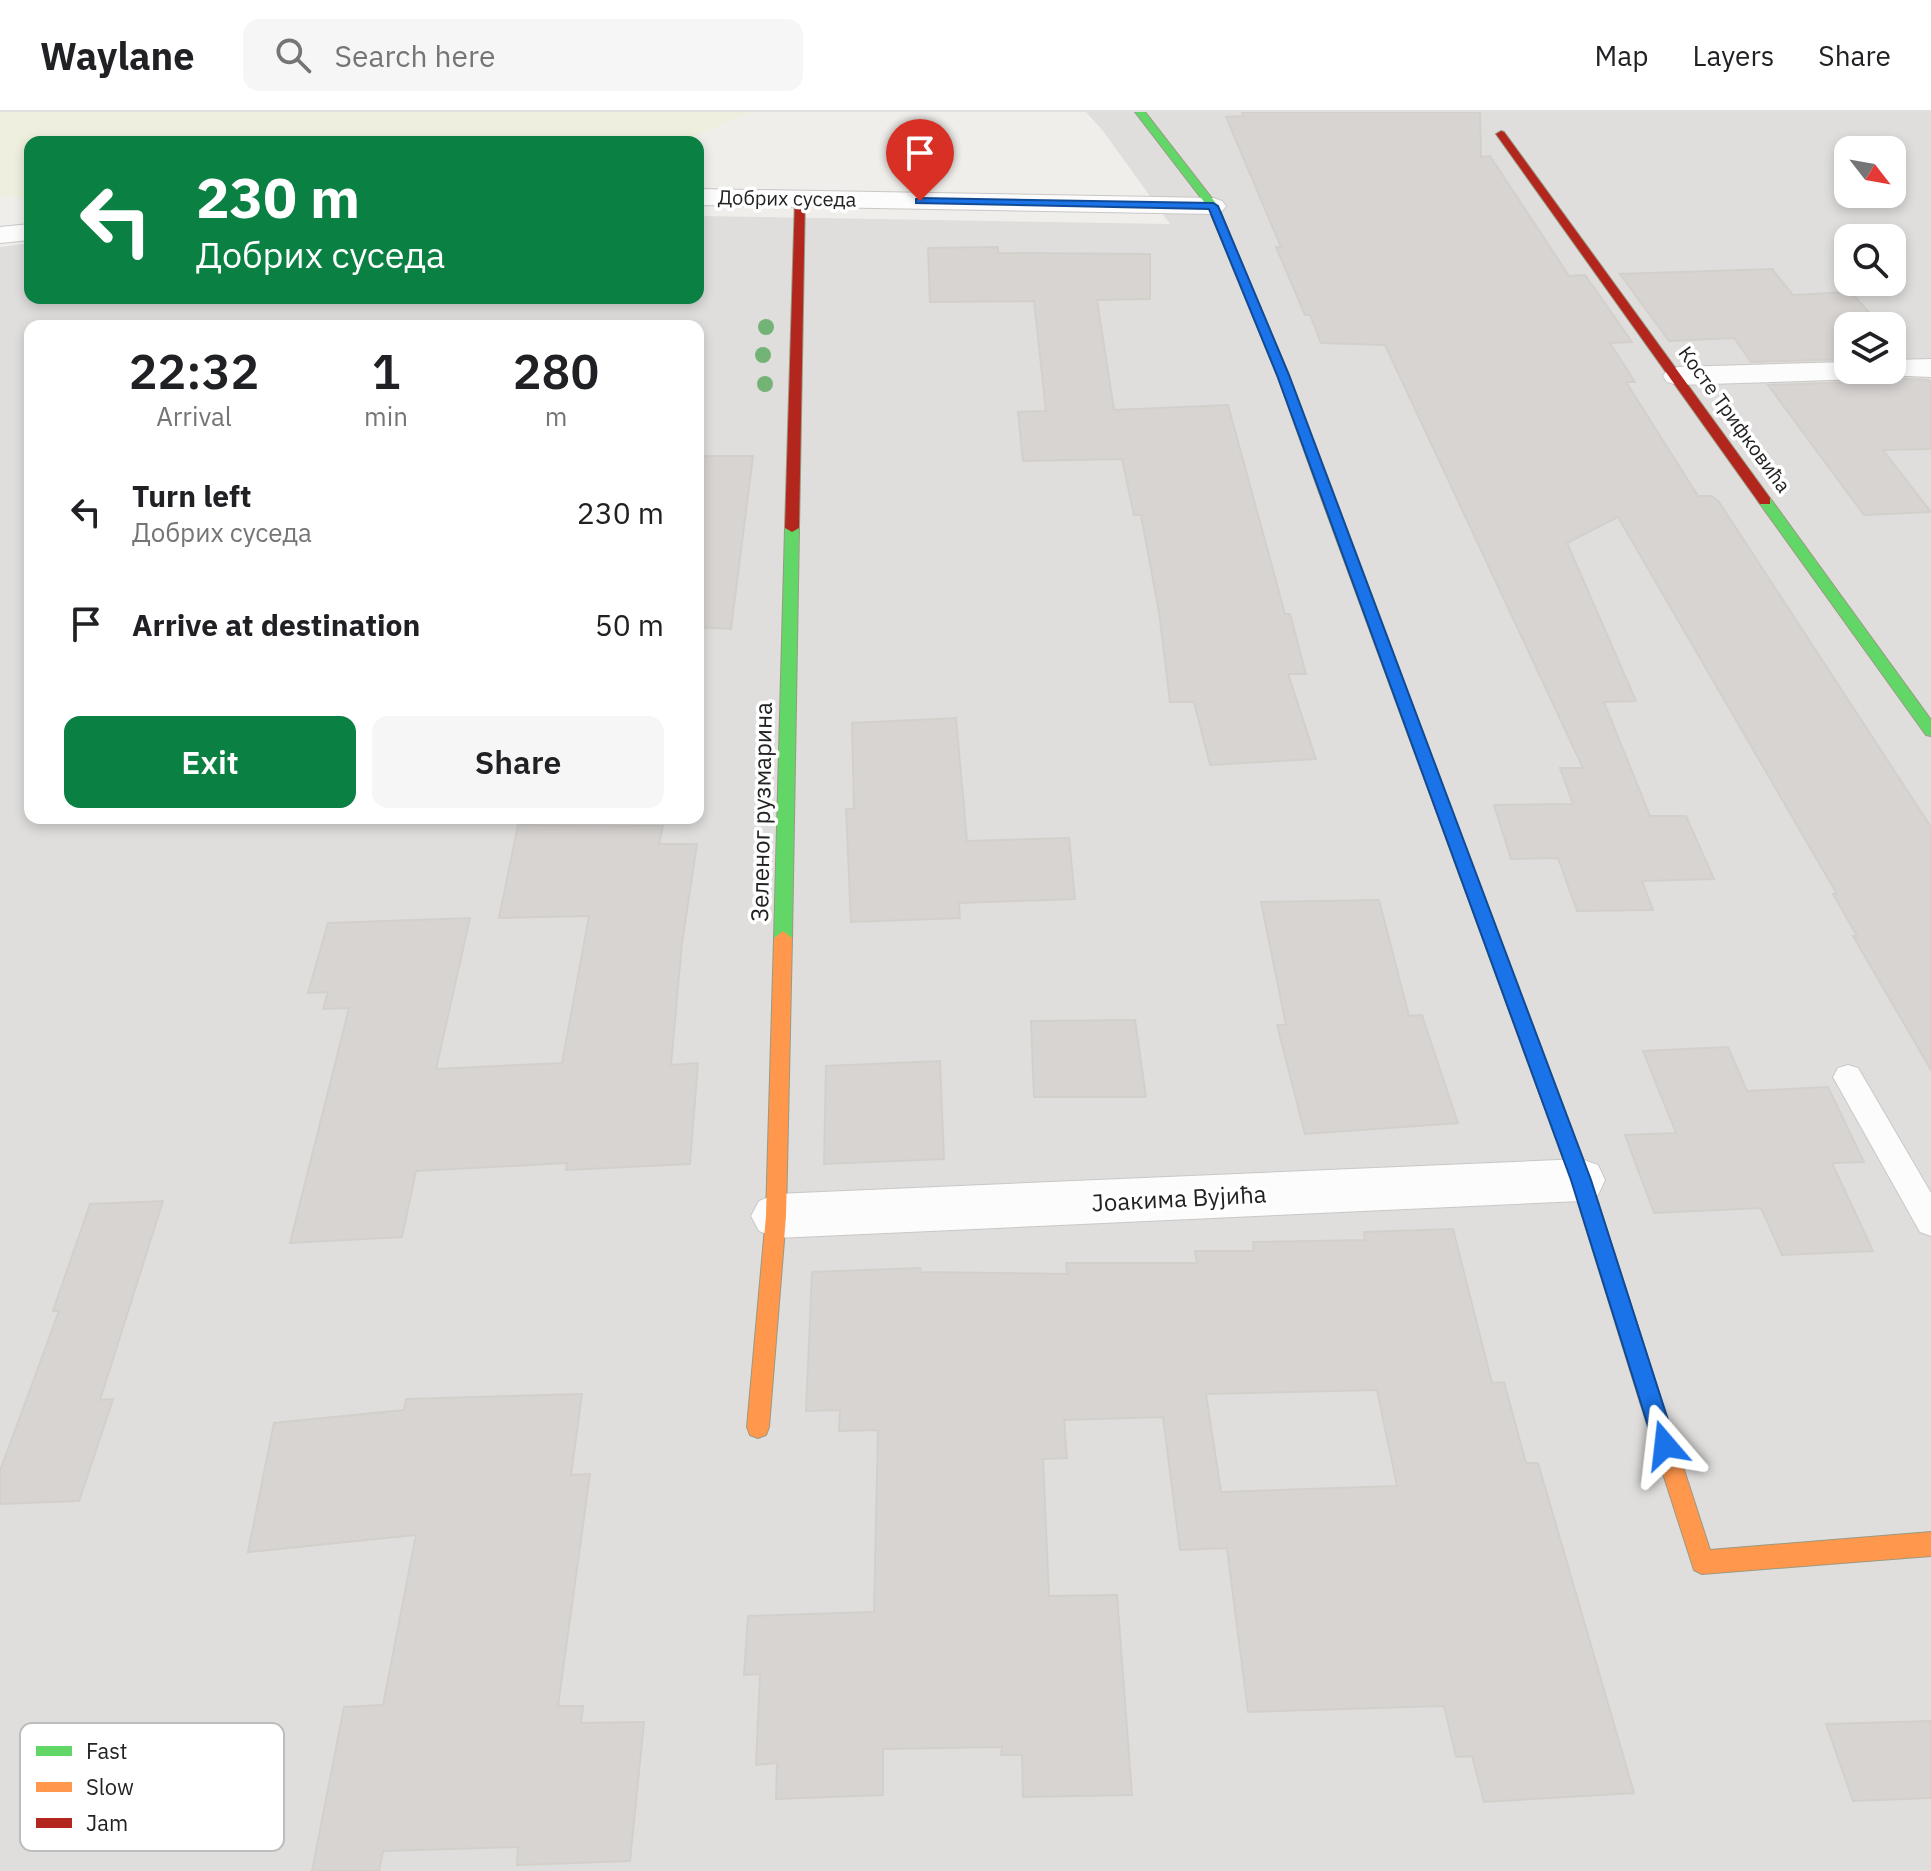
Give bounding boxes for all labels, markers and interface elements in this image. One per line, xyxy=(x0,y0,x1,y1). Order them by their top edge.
search box xyxy=(243,19,803,91)
text: Waylane xyxy=(40,31,195,80)
icon: search xyxy=(271,33,315,77)
text: Search here xyxy=(335,36,495,75)
text: Map xyxy=(1594,37,1648,74)
text: Layers xyxy=(1692,37,1774,74)
text: Share xyxy=(1818,37,1891,74)
pin xyxy=(886,119,954,201)
icon: arrive xyxy=(898,131,942,175)
north arrow xyxy=(1834,136,1906,208)
map controls xyxy=(1834,136,1906,384)
text: 230 m xyxy=(196,161,360,233)
icon: left xyxy=(64,168,168,272)
street label: Добрих суседа xyxy=(718,183,857,213)
button: search xyxy=(1834,224,1906,296)
text: Добрих суседа xyxy=(196,231,445,278)
button: layers xyxy=(1834,312,1906,384)
text: 22:32 xyxy=(129,340,259,402)
text: 1 xyxy=(372,340,400,402)
text: 280 xyxy=(513,340,599,402)
street label: Косте Трифковића xyxy=(1673,340,1797,498)
text: Arrival xyxy=(156,399,232,433)
text: min xyxy=(364,399,408,433)
text: m xyxy=(545,399,567,433)
text: Turn left xyxy=(132,476,251,515)
icon: left xyxy=(64,490,108,534)
text: 230 m xyxy=(577,493,664,532)
text: Добрих суседа xyxy=(132,515,312,549)
icon: arrive xyxy=(64,602,108,646)
text: Arrive at destination xyxy=(132,605,420,644)
text: 50 m xyxy=(595,605,664,644)
street label: Зеленог рузмарина xyxy=(743,702,779,922)
button: Exit xyxy=(64,716,356,808)
button: Share xyxy=(372,716,664,808)
street label: Јоакима Вујића xyxy=(1091,1177,1267,1219)
position arrow xyxy=(1623,1403,1707,1487)
legend xyxy=(20,1723,284,1851)
text: Fast xyxy=(86,1736,127,1765)
text: Slow xyxy=(86,1772,134,1801)
text: Jam xyxy=(86,1808,128,1837)

